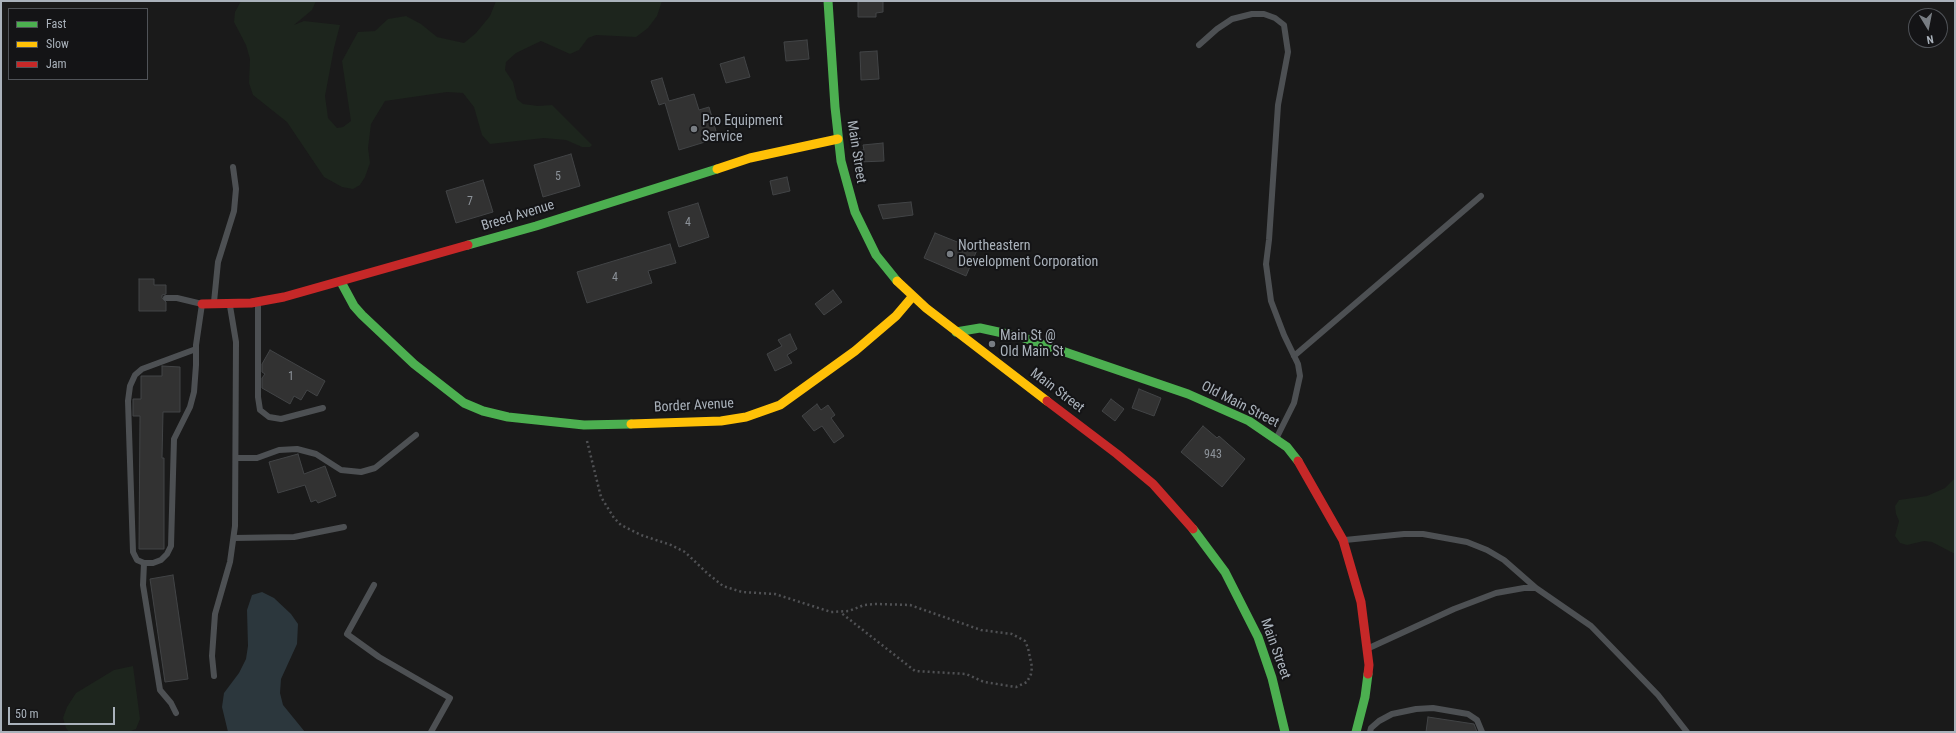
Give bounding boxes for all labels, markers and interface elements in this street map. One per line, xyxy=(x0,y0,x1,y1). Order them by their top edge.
legend xyxy=(8,8,148,80)
north arrow xyxy=(1908,8,1948,48)
text: Fast xyxy=(46,17,66,31)
text: N xyxy=(1926,32,1934,46)
text: Slow xyxy=(46,37,69,51)
text: Jam xyxy=(46,57,67,71)
place label: Pro Equipment Service xyxy=(702,113,783,146)
street label: Main Street xyxy=(843,119,869,185)
marker: Pro Equipment Service xyxy=(689,124,699,134)
house number: 5 xyxy=(555,170,561,184)
house number: 7 xyxy=(467,195,473,209)
street label: Breed Avenue xyxy=(480,197,556,235)
house number: 4 xyxy=(685,216,691,230)
place label: Northeastern Development Corporation xyxy=(958,238,1098,270)
marker: Northeastern Development Corporation xyxy=(945,249,955,259)
house number: 4 xyxy=(612,271,618,285)
place label: Main St @ Old Main St xyxy=(1000,328,1064,360)
marker: Main St @ Old Main St xyxy=(987,339,997,349)
street label: Main Street xyxy=(1027,365,1087,417)
house number: 1 xyxy=(288,370,294,384)
street label: Old Main Street xyxy=(1198,378,1282,432)
street label: Border Avenue xyxy=(654,396,734,416)
house number: 943 xyxy=(1204,448,1222,462)
street label: Main Street xyxy=(1256,616,1294,682)
scale bar xyxy=(10,699,117,725)
text: 50 m xyxy=(15,707,39,721)

